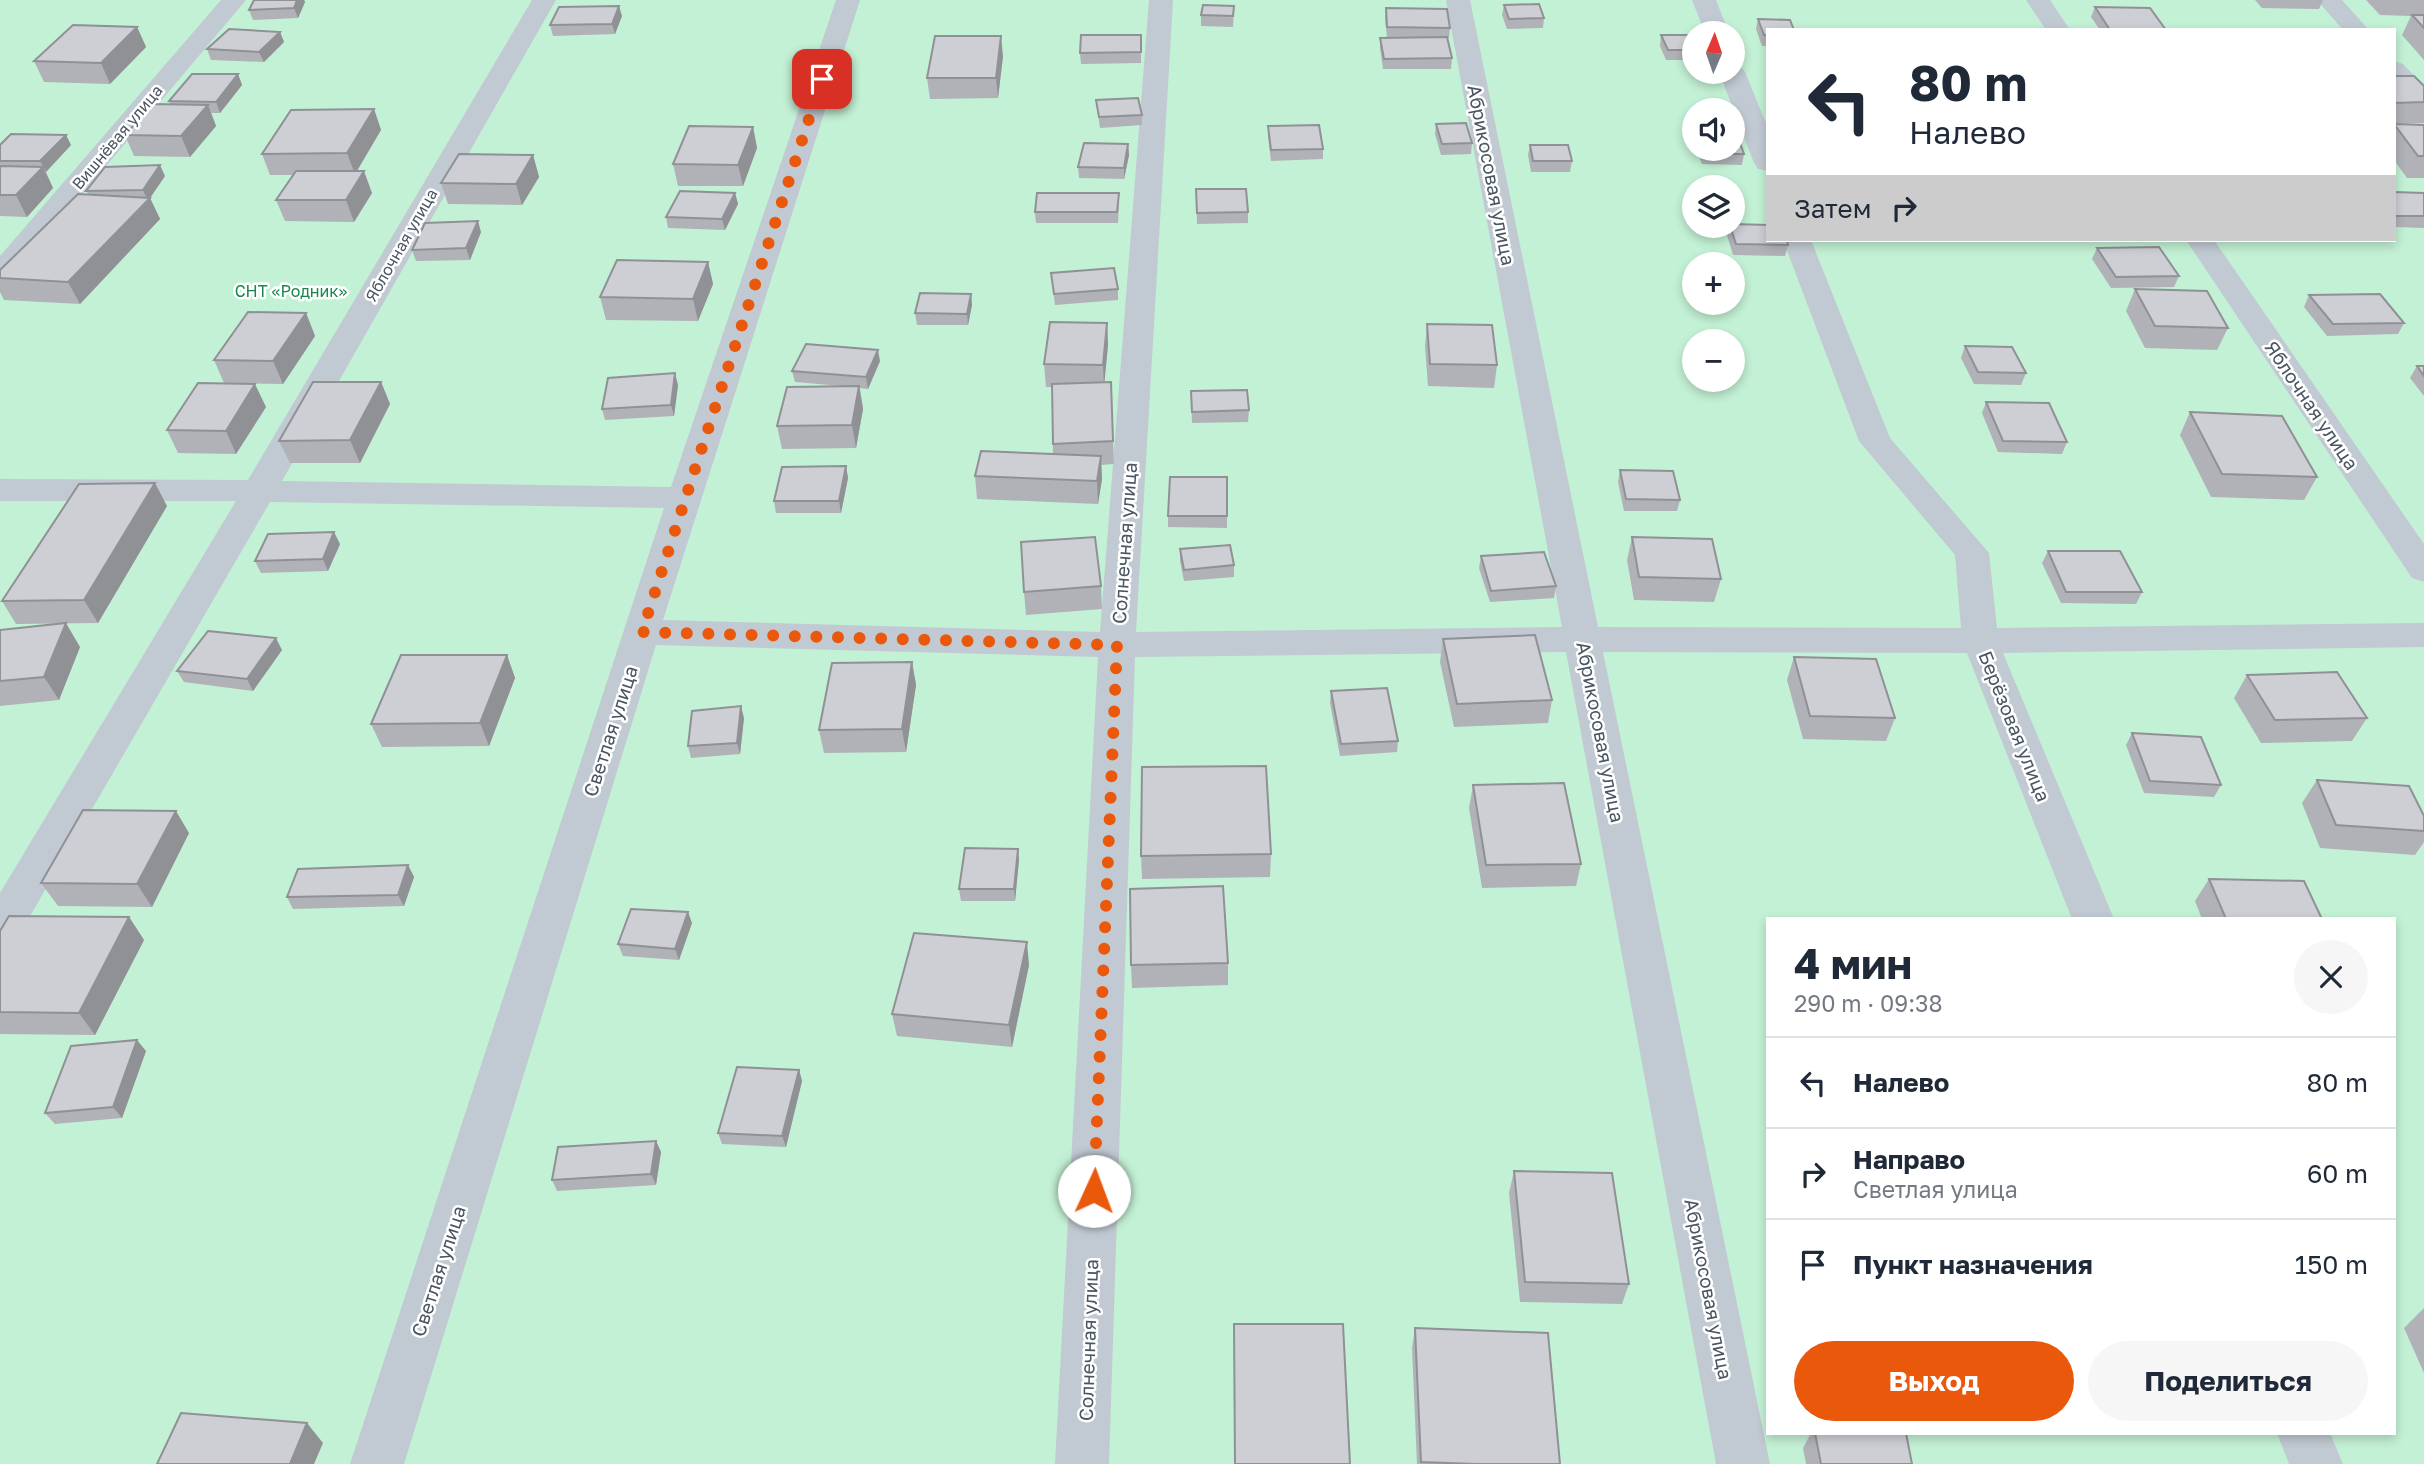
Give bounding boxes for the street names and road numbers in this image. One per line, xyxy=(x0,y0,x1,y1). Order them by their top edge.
street label: Вишнёвая улица xyxy=(67,81,167,193)
street label: Абрикосовая улица xyxy=(1463,83,1521,267)
street label: Яблочная улица xyxy=(361,185,441,305)
street label: Яблочная улица xyxy=(2260,336,2364,474)
street label: Солнечная улица xyxy=(1107,461,1141,625)
street label: Абрикосовая улица xyxy=(1572,640,1630,824)
street label: Берёзовая улица xyxy=(1974,647,2056,805)
street label: Светлая улица xyxy=(578,663,642,799)
street label: Абрикосовая улица xyxy=(1680,1197,1738,1381)
street label: Светлая улица xyxy=(406,1203,470,1339)
street label: Солнечная улица xyxy=(1074,1259,1102,1421)

